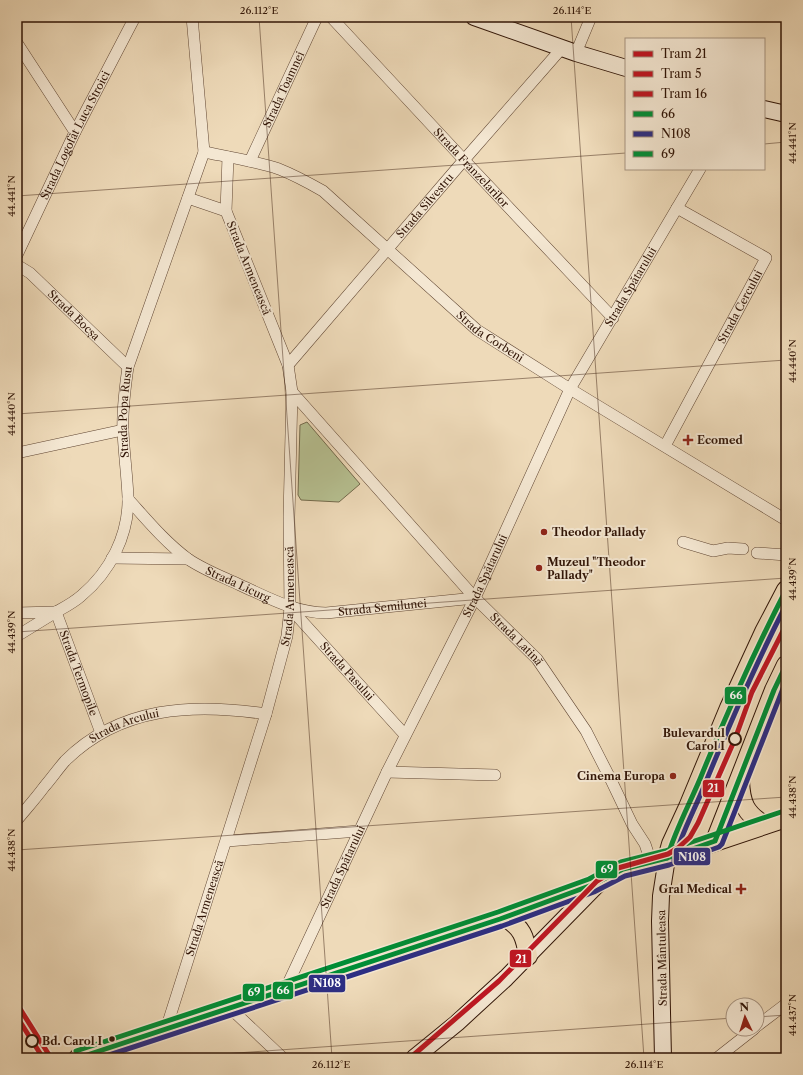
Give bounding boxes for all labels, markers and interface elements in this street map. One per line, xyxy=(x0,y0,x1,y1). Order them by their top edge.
text: 26.112°E xyxy=(240,4,278,17)
text: 26.114°E xyxy=(553,4,591,17)
legend xyxy=(625,38,765,170)
text: Tram 21 xyxy=(661,46,707,61)
street label: Strada Toamnei xyxy=(260,49,307,130)
text: Tram 5 xyxy=(661,66,701,81)
street label: Strada Logofăt Luca Stroici xyxy=(37,68,113,202)
text: Tram 16 xyxy=(661,86,707,101)
text: 66 xyxy=(661,106,675,121)
text: 44.441°N xyxy=(786,122,799,164)
street label: Strada Franzelarilor xyxy=(431,125,512,211)
text: N108 xyxy=(661,126,691,141)
text: 69 xyxy=(661,146,675,161)
street label: Strada Silvestru xyxy=(393,170,457,241)
text: 44.441°N xyxy=(5,175,18,217)
street label: Strada Armenească xyxy=(224,219,274,317)
street label: Strada Spătarului xyxy=(602,244,660,329)
street label: Strada Cercului xyxy=(714,267,765,346)
street label: Strada Bocșa xyxy=(45,287,103,343)
street label: Strada Corbeni xyxy=(454,308,527,365)
text: 44.440°N xyxy=(786,339,799,383)
street label: Strada Popa Rusu xyxy=(116,365,135,458)
text: 44.440°N xyxy=(5,392,18,436)
place label: Ecomed xyxy=(697,433,744,447)
marker: Ecomed xyxy=(682,434,694,446)
place label: Theodor Pallady xyxy=(552,525,646,539)
marker: Theodor Pallady xyxy=(539,527,549,537)
street label: Strada Spătarului xyxy=(459,531,510,620)
street label: Strada Armenească xyxy=(278,546,297,648)
place label: Muzeul "Theodor Pallady" xyxy=(547,555,646,582)
text: 44.439°N xyxy=(786,558,799,600)
street label: Strada Licurg xyxy=(203,563,273,605)
marker: Muzeul "Theodor Pallady" xyxy=(534,563,544,573)
street label: Strada Semilunei xyxy=(337,596,428,619)
street label: Strada Latină xyxy=(487,610,546,668)
text: 44.439°N xyxy=(5,611,18,653)
street label: Strada Termopile xyxy=(56,628,101,718)
street label: Strada Pasului xyxy=(317,639,378,704)
line badge: 66 xyxy=(724,686,747,705)
text: 66 xyxy=(729,688,743,702)
street label: Strada Arcului xyxy=(86,706,161,746)
place label: Bulevardul Carol I xyxy=(663,726,725,753)
marker: Bulevardul Carol I xyxy=(728,732,742,746)
place label: Cinema Europa xyxy=(577,769,666,783)
marker: Cinema Europa xyxy=(668,771,678,781)
text: 44.438°N xyxy=(786,776,799,818)
line badge: 21 xyxy=(702,779,725,798)
text: 21 xyxy=(707,781,719,795)
street label: Strada Spătarului xyxy=(317,823,368,911)
text: 44.438°N xyxy=(5,829,18,871)
line badge: N108 xyxy=(673,847,711,866)
text: N108 xyxy=(678,850,706,864)
street label: Strada Armenească xyxy=(183,858,226,958)
line badge: 69 xyxy=(595,860,618,879)
text: 69 xyxy=(600,862,614,876)
place label: Gral Medical xyxy=(659,882,732,896)
marker: Gral Medical xyxy=(735,883,747,895)
street label: Strada Mântuleasa xyxy=(654,910,670,1006)
line badge: 21 xyxy=(509,949,532,968)
text: 21 xyxy=(515,952,527,966)
line badge: N108 xyxy=(308,974,346,993)
text: N108 xyxy=(313,976,341,990)
line badge: 66 xyxy=(272,981,294,1000)
line badge: 69 xyxy=(242,983,265,1002)
text: 66 xyxy=(276,983,290,997)
text: 69 xyxy=(247,985,261,999)
text: 44.437°N xyxy=(786,994,799,1036)
north arrow xyxy=(725,997,765,1037)
text: N xyxy=(739,1000,750,1014)
marker: Bd. Carol I xyxy=(25,1034,39,1048)
place label: Bd. Carol I xyxy=(42,1034,102,1048)
unlabelled marker xyxy=(107,1034,117,1044)
text: 26.112°E xyxy=(312,1058,350,1071)
text: 26.114°E xyxy=(625,1058,663,1071)

